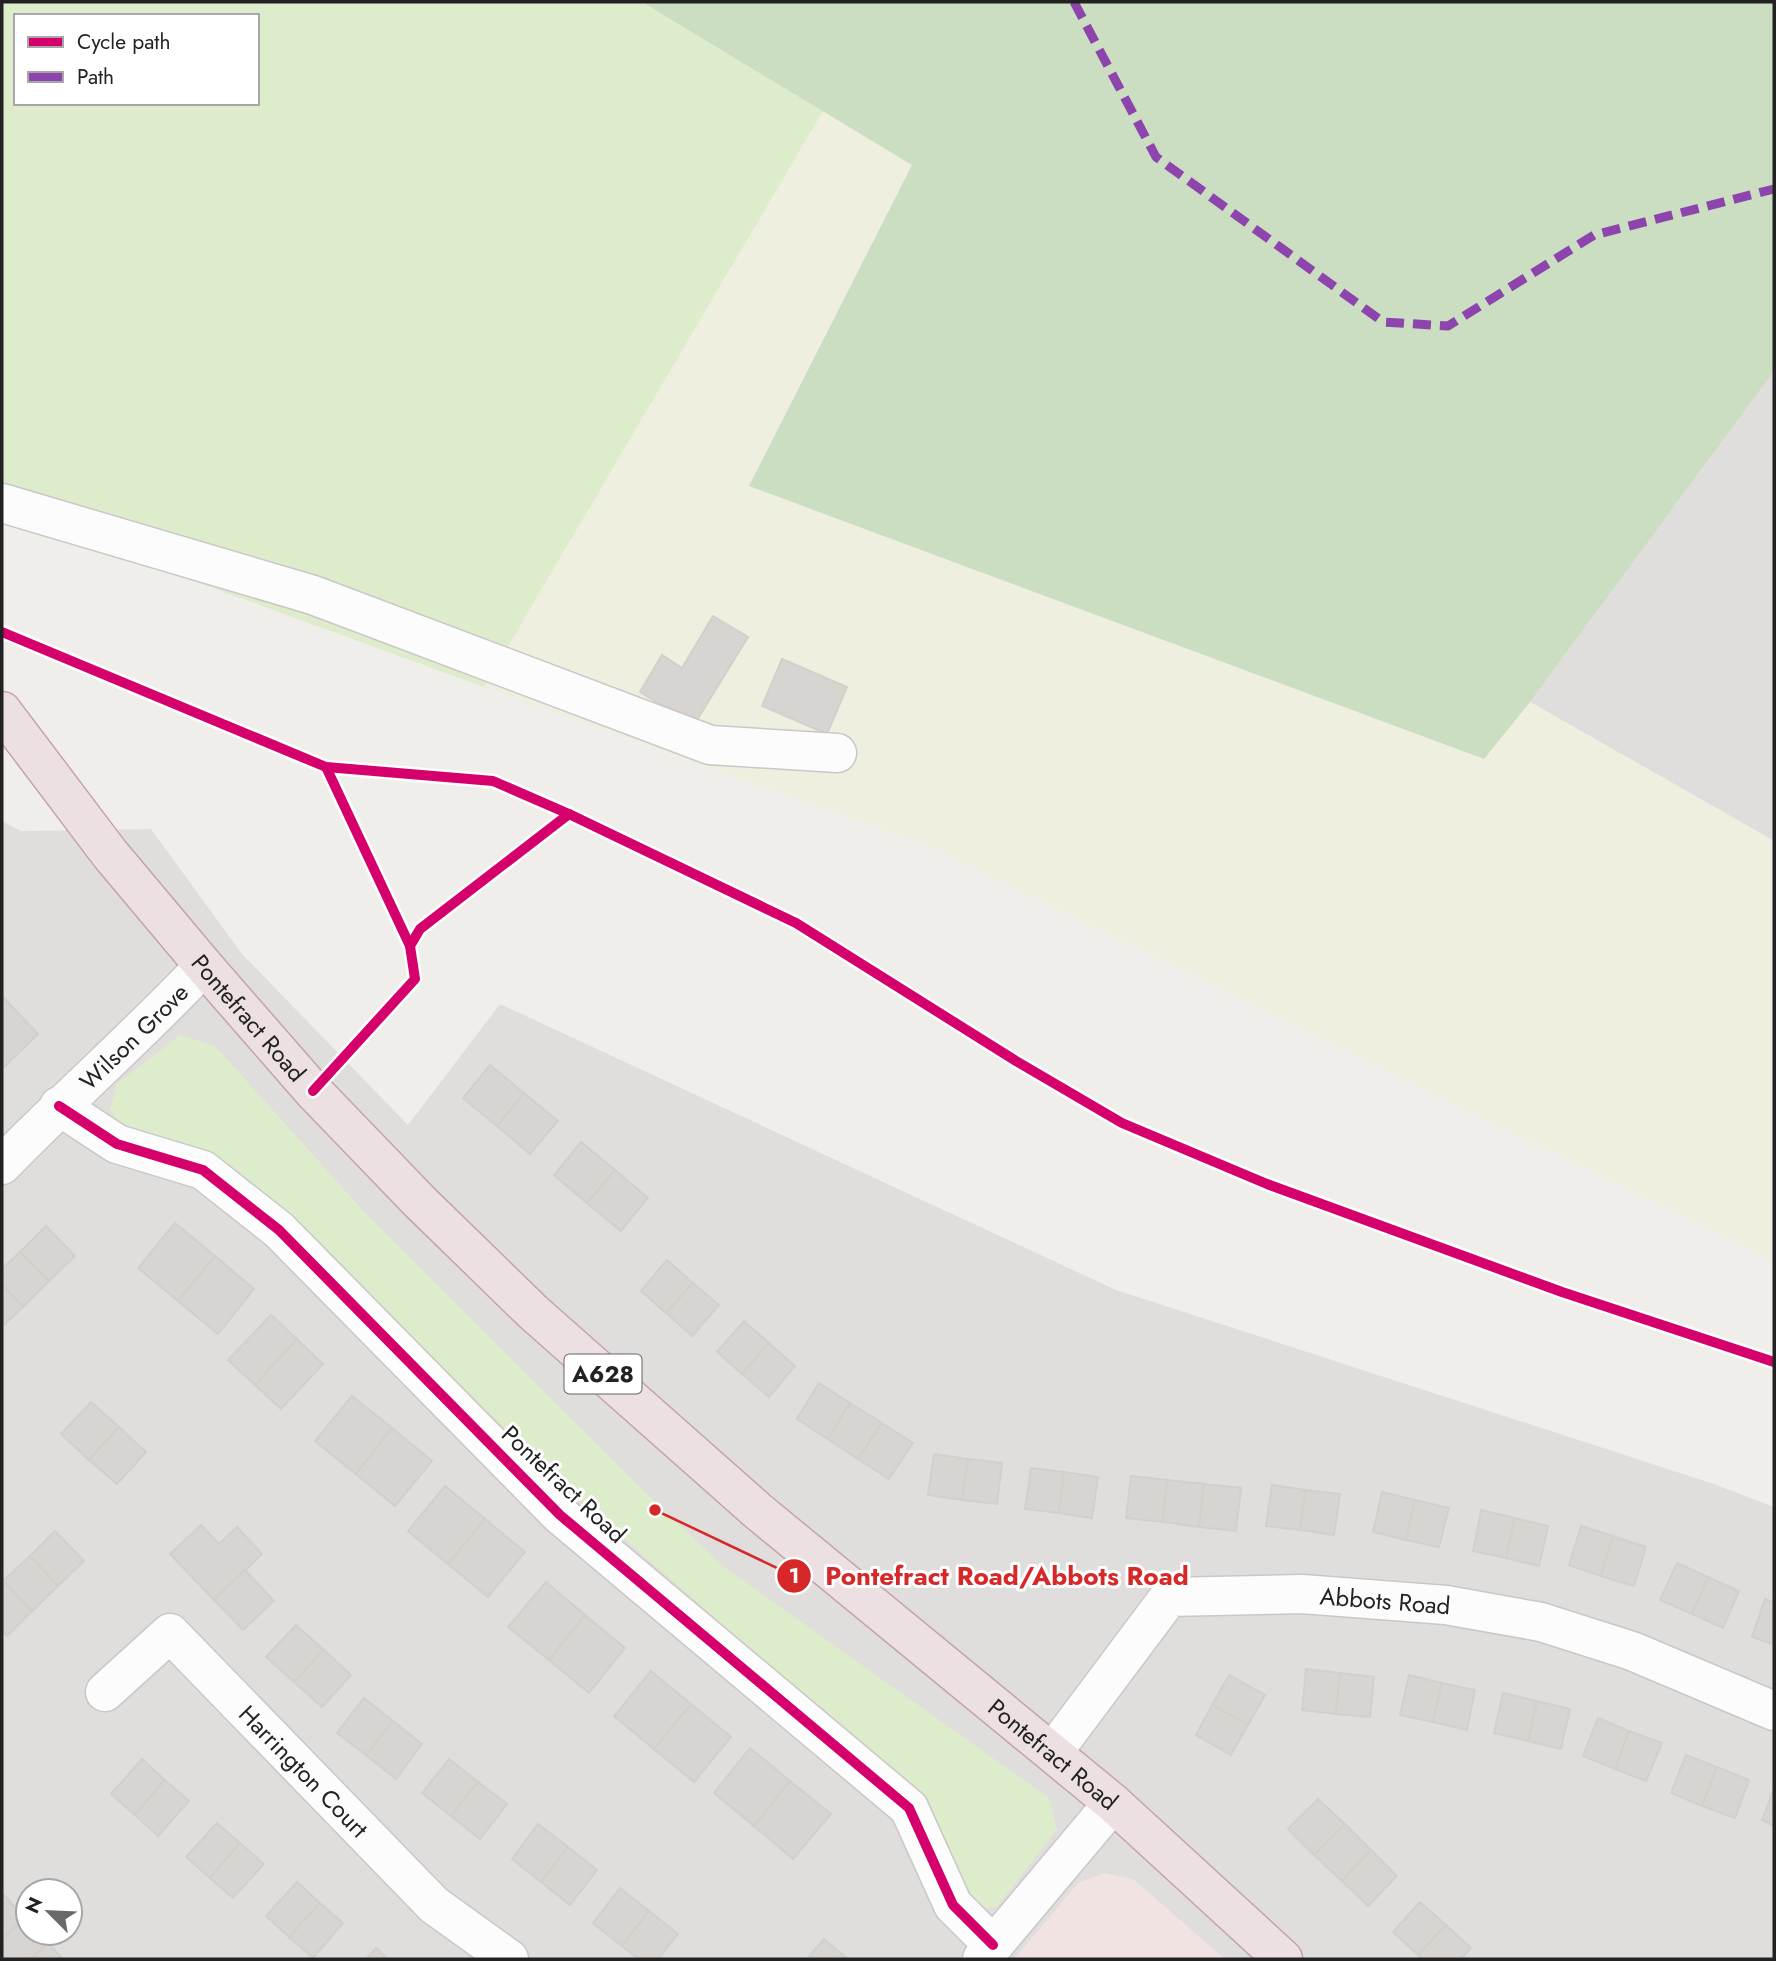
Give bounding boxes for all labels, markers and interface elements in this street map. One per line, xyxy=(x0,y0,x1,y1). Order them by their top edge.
legend xyxy=(14,14,259,105)
text: Cycle path xyxy=(77,27,170,57)
text: Path xyxy=(77,62,114,92)
street label: Pontefract Road xyxy=(184,946,315,1089)
street label: Wilson Grove xyxy=(71,975,196,1098)
road number: A628 xyxy=(564,1354,642,1394)
street label: Pontefract Road xyxy=(494,1417,634,1551)
callout: Pontefract Road/Abbots Road xyxy=(776,1552,1203,1599)
text: Pontefract Road/Abbots Road xyxy=(825,1557,1189,1595)
text: 1 xyxy=(789,1561,799,1591)
street label: Abbots Road xyxy=(1319,1578,1452,1623)
street label: Pontefract Road xyxy=(981,1690,1126,1818)
street label: Harrington Court xyxy=(231,1697,377,1845)
north arrow xyxy=(14,1877,84,1947)
text: N xyxy=(19,1893,49,1918)

